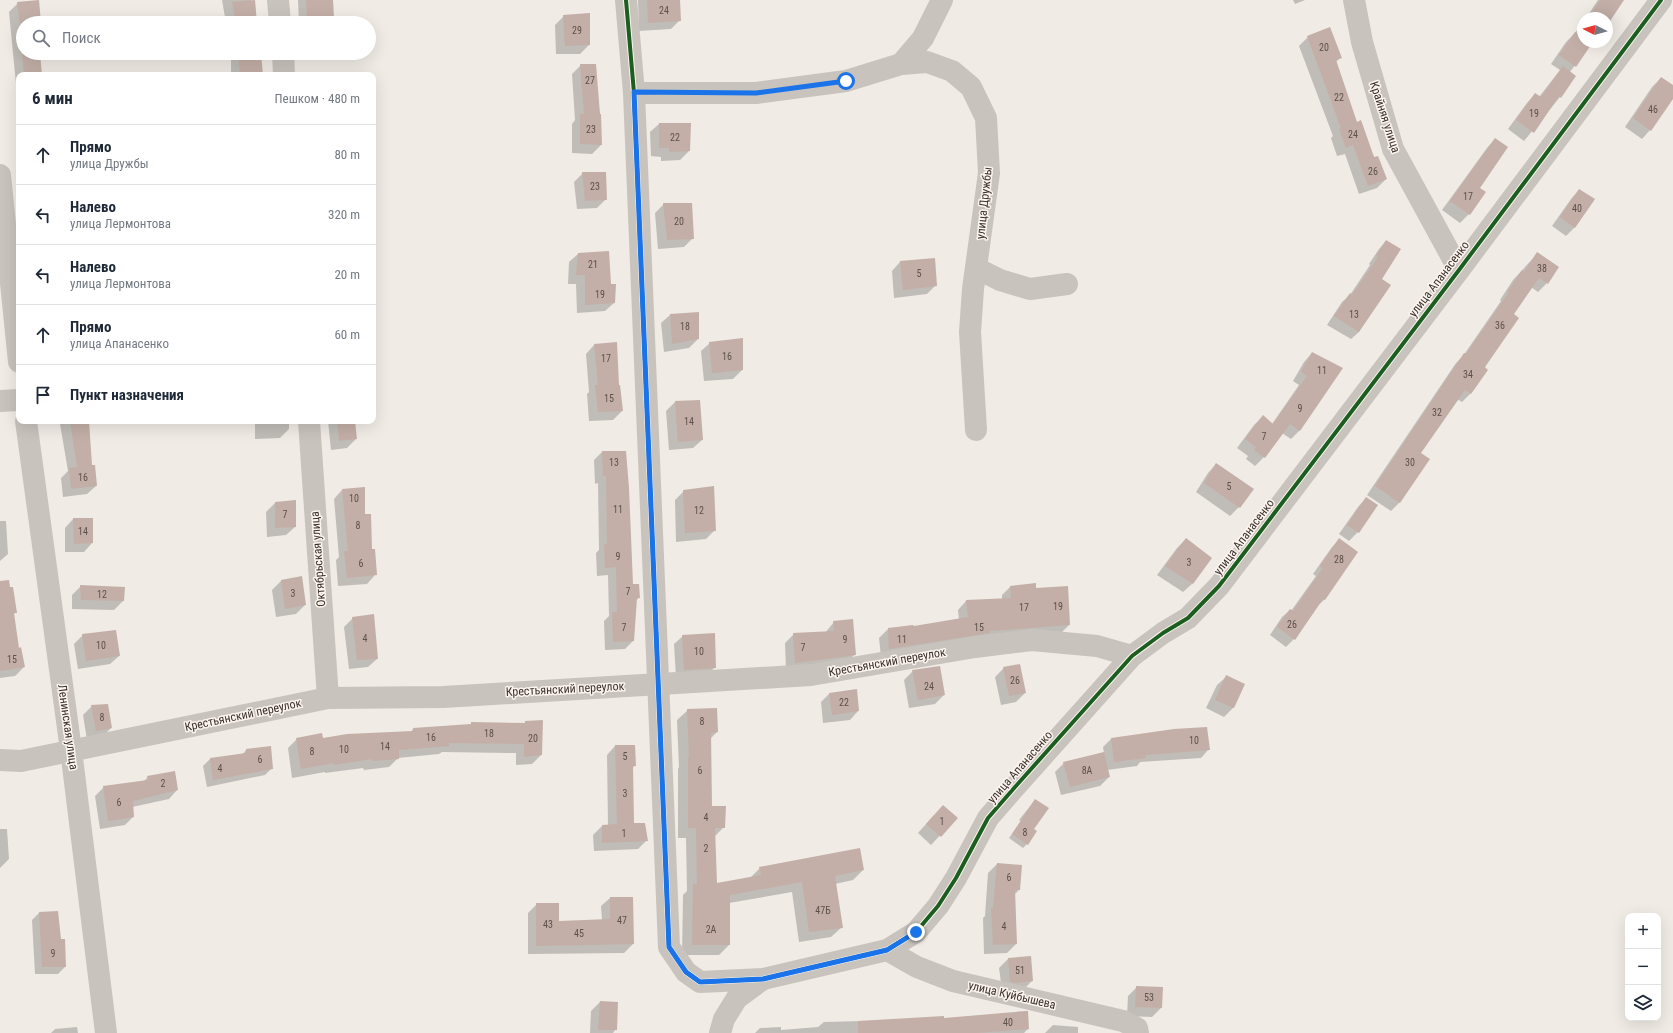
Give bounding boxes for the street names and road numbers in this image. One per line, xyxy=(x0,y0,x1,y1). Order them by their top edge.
street label: Крайняя улица xyxy=(1367,80,1403,155)
street label: улица Дружбы xyxy=(973,166,995,240)
street label: улица Апанасенко xyxy=(1406,238,1472,320)
street label: улица Апанасенко xyxy=(1211,496,1277,578)
street label: Октябрьская улица xyxy=(308,510,328,607)
street label: Крестьянский переулок xyxy=(827,645,947,679)
street label: Крестьянский переулок xyxy=(505,679,625,699)
street label: Ленинская улица xyxy=(55,683,81,771)
street label: Крестьянский переулок xyxy=(184,696,303,734)
street label: улица Апанасенко xyxy=(985,728,1055,806)
street label: улица Куйбышева xyxy=(967,978,1057,1012)

